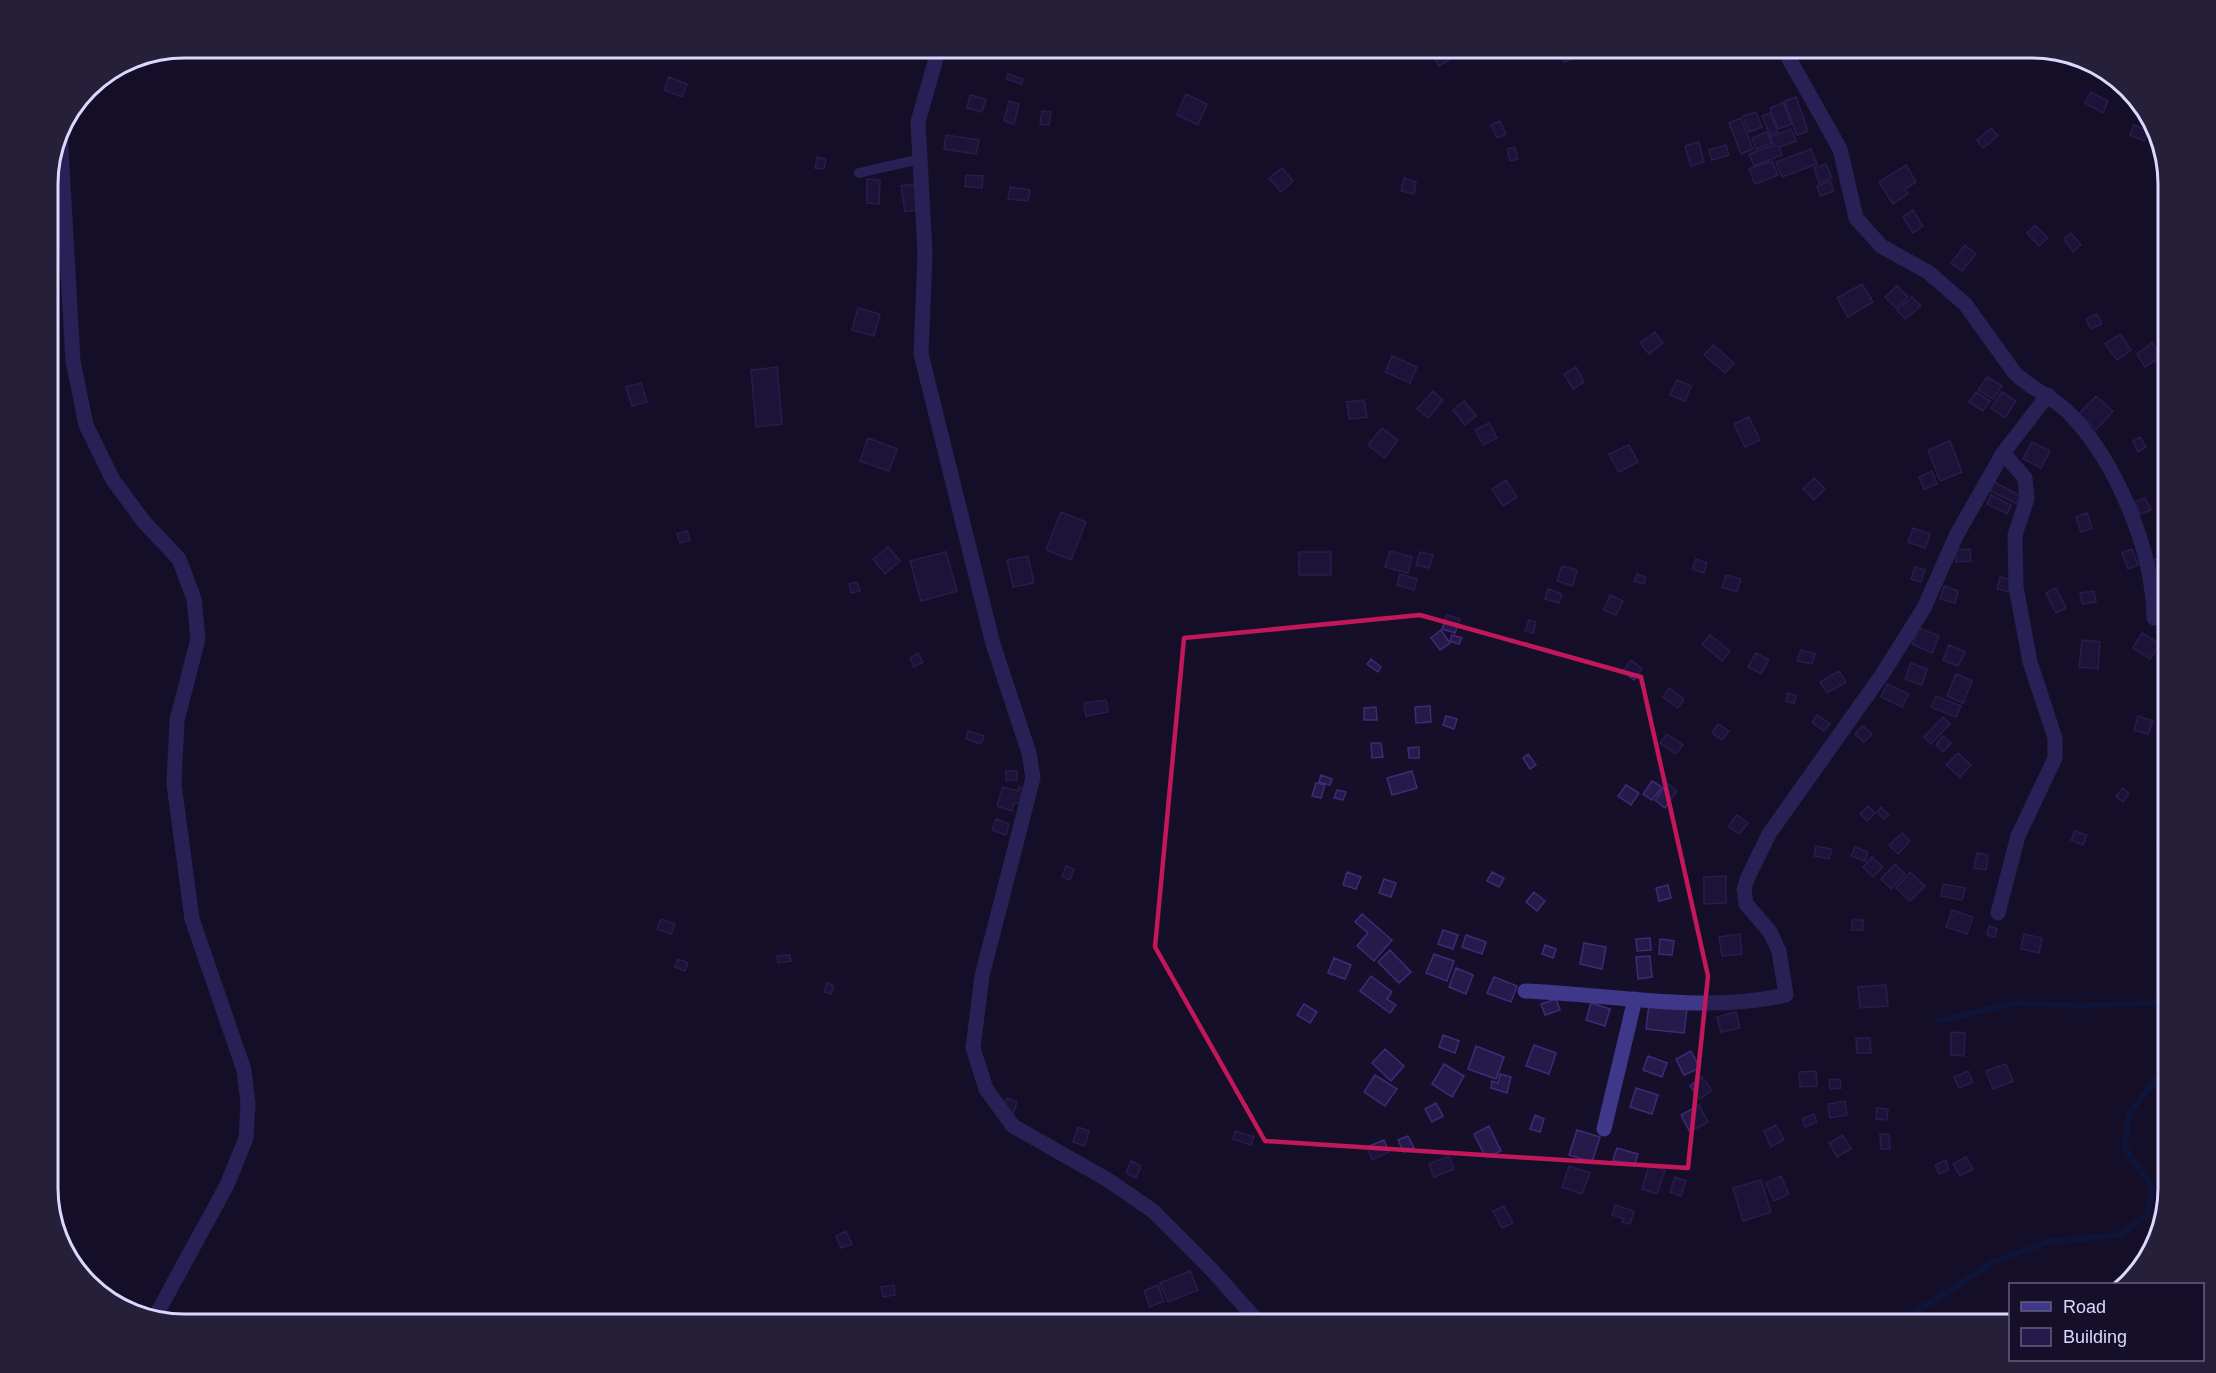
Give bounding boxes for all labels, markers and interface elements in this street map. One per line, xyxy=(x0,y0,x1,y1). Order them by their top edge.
legend xyxy=(2009,1283,2204,1361)
text: Road xyxy=(2063,1297,2106,1317)
text: Building xyxy=(2063,1327,2127,1347)

